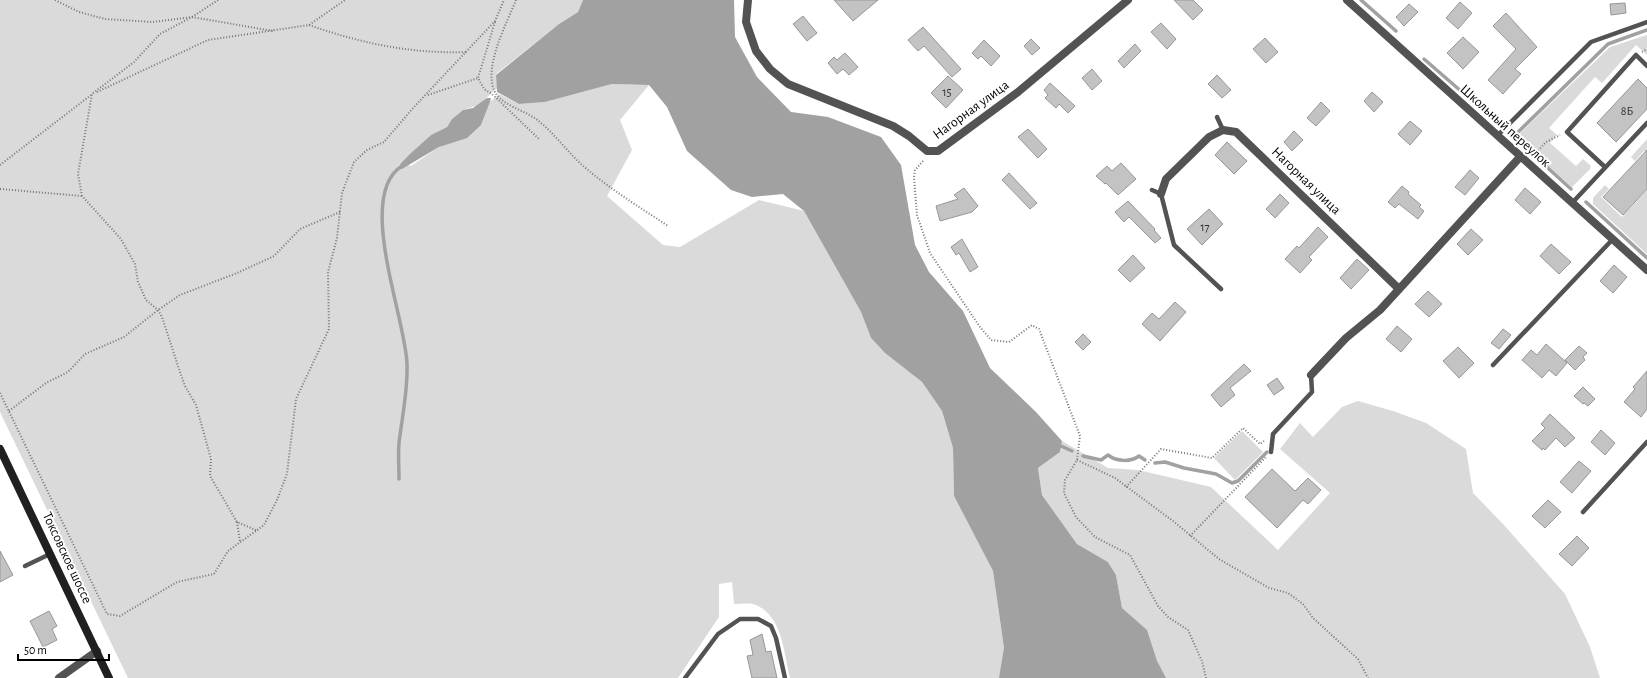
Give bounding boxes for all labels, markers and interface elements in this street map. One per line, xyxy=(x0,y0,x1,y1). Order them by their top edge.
street label: Нагорная улица xyxy=(930,77,1012,142)
street label: Школьный переулок xyxy=(1457,82,1553,170)
house number: 15 xyxy=(942,86,952,98)
house number: 8Б xyxy=(1621,105,1633,117)
street label: Нагорная улица xyxy=(1269,145,1344,218)
house number: 17 xyxy=(1200,221,1210,233)
street label: Токсовское шоссе xyxy=(40,510,94,606)
scale bar xyxy=(18,636,109,662)
text: 50 m xyxy=(24,644,47,656)

